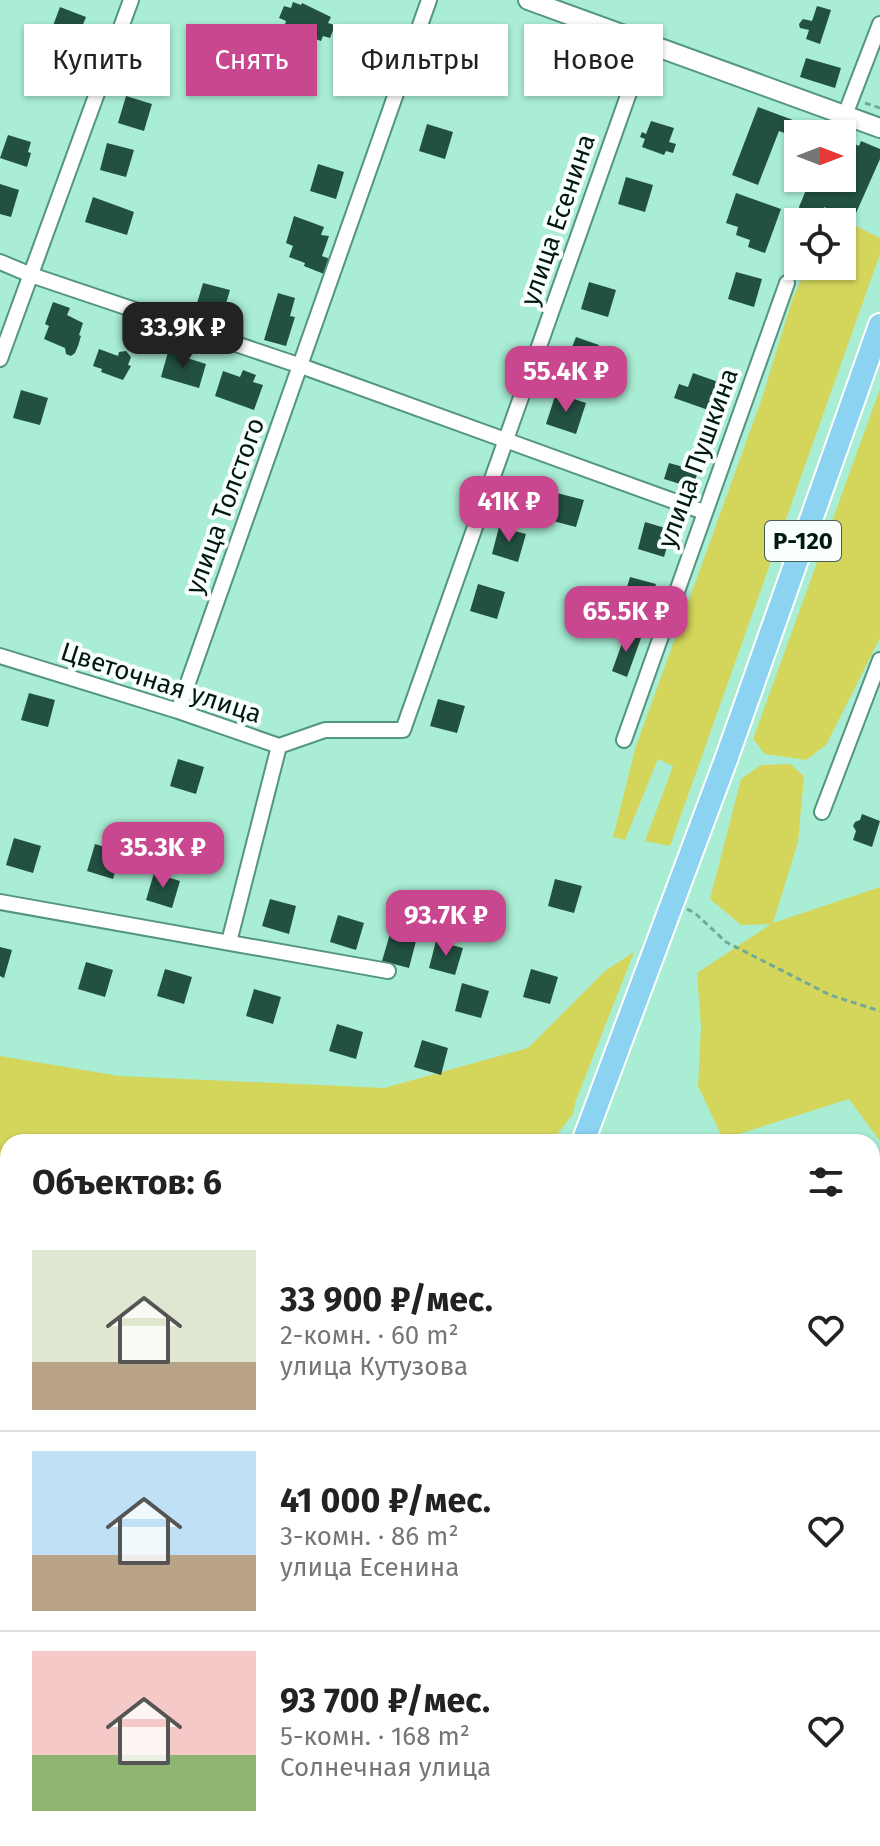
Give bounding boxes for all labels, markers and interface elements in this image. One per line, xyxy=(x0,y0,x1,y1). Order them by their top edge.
chip: Купить xyxy=(24,24,170,96)
chip: Снять xyxy=(186,24,317,96)
chip: Фильтры xyxy=(333,24,508,96)
chip: Новое xyxy=(524,24,663,96)
north arrow xyxy=(784,120,856,192)
map controls xyxy=(784,120,856,280)
street label: улица Есенина xyxy=(514,130,602,310)
button: locate xyxy=(784,208,856,280)
pin: 33.9K ₽ xyxy=(109,302,257,370)
text: 33.9K ₽ xyxy=(140,312,226,343)
pin: 55.4K ₽ xyxy=(492,346,640,414)
text: 55.4K ₽ xyxy=(523,356,609,387)
street label: улица Пушкина xyxy=(651,364,745,552)
street label: улица Толстого xyxy=(179,413,271,599)
pin: 41K ₽ xyxy=(453,476,565,544)
text: 41K ₽ xyxy=(478,486,540,517)
road number: Р-120 xyxy=(765,521,841,561)
pin: 65.5K ₽ xyxy=(552,586,700,654)
text: 65.5K ₽ xyxy=(583,596,670,627)
street label: Цветочная улица xyxy=(57,636,265,730)
pin: 35.3K ₽ xyxy=(89,822,237,890)
text: 35.3K ₽ xyxy=(120,832,206,863)
pin: 93.7K ₽ xyxy=(372,890,520,958)
text: 93.7K ₽ xyxy=(404,900,488,931)
icon: filters xyxy=(804,1160,848,1204)
text: Объектов: 6 xyxy=(32,1162,222,1203)
text: 33 900 ₽/мес. xyxy=(280,1279,493,1320)
icon: home xyxy=(96,1282,192,1378)
icon: heart xyxy=(804,1308,848,1352)
text: 2-комн. · 60 m² xyxy=(280,1320,459,1351)
text: улица Кутузова xyxy=(280,1351,468,1382)
text: 41 000 ₽/мес. xyxy=(280,1480,491,1521)
icon: home xyxy=(96,1483,192,1579)
icon: heart xyxy=(804,1509,848,1553)
text: 3-комн. · 86 m² xyxy=(280,1521,459,1552)
text: улица Есенина xyxy=(280,1552,459,1583)
text: 93 700 ₽/мес. xyxy=(280,1680,490,1721)
icon: home xyxy=(96,1683,192,1779)
icon: heart xyxy=(804,1709,848,1753)
text: 5-комн. · 168 m² xyxy=(280,1721,470,1752)
text: Солнечная улица xyxy=(280,1752,491,1783)

